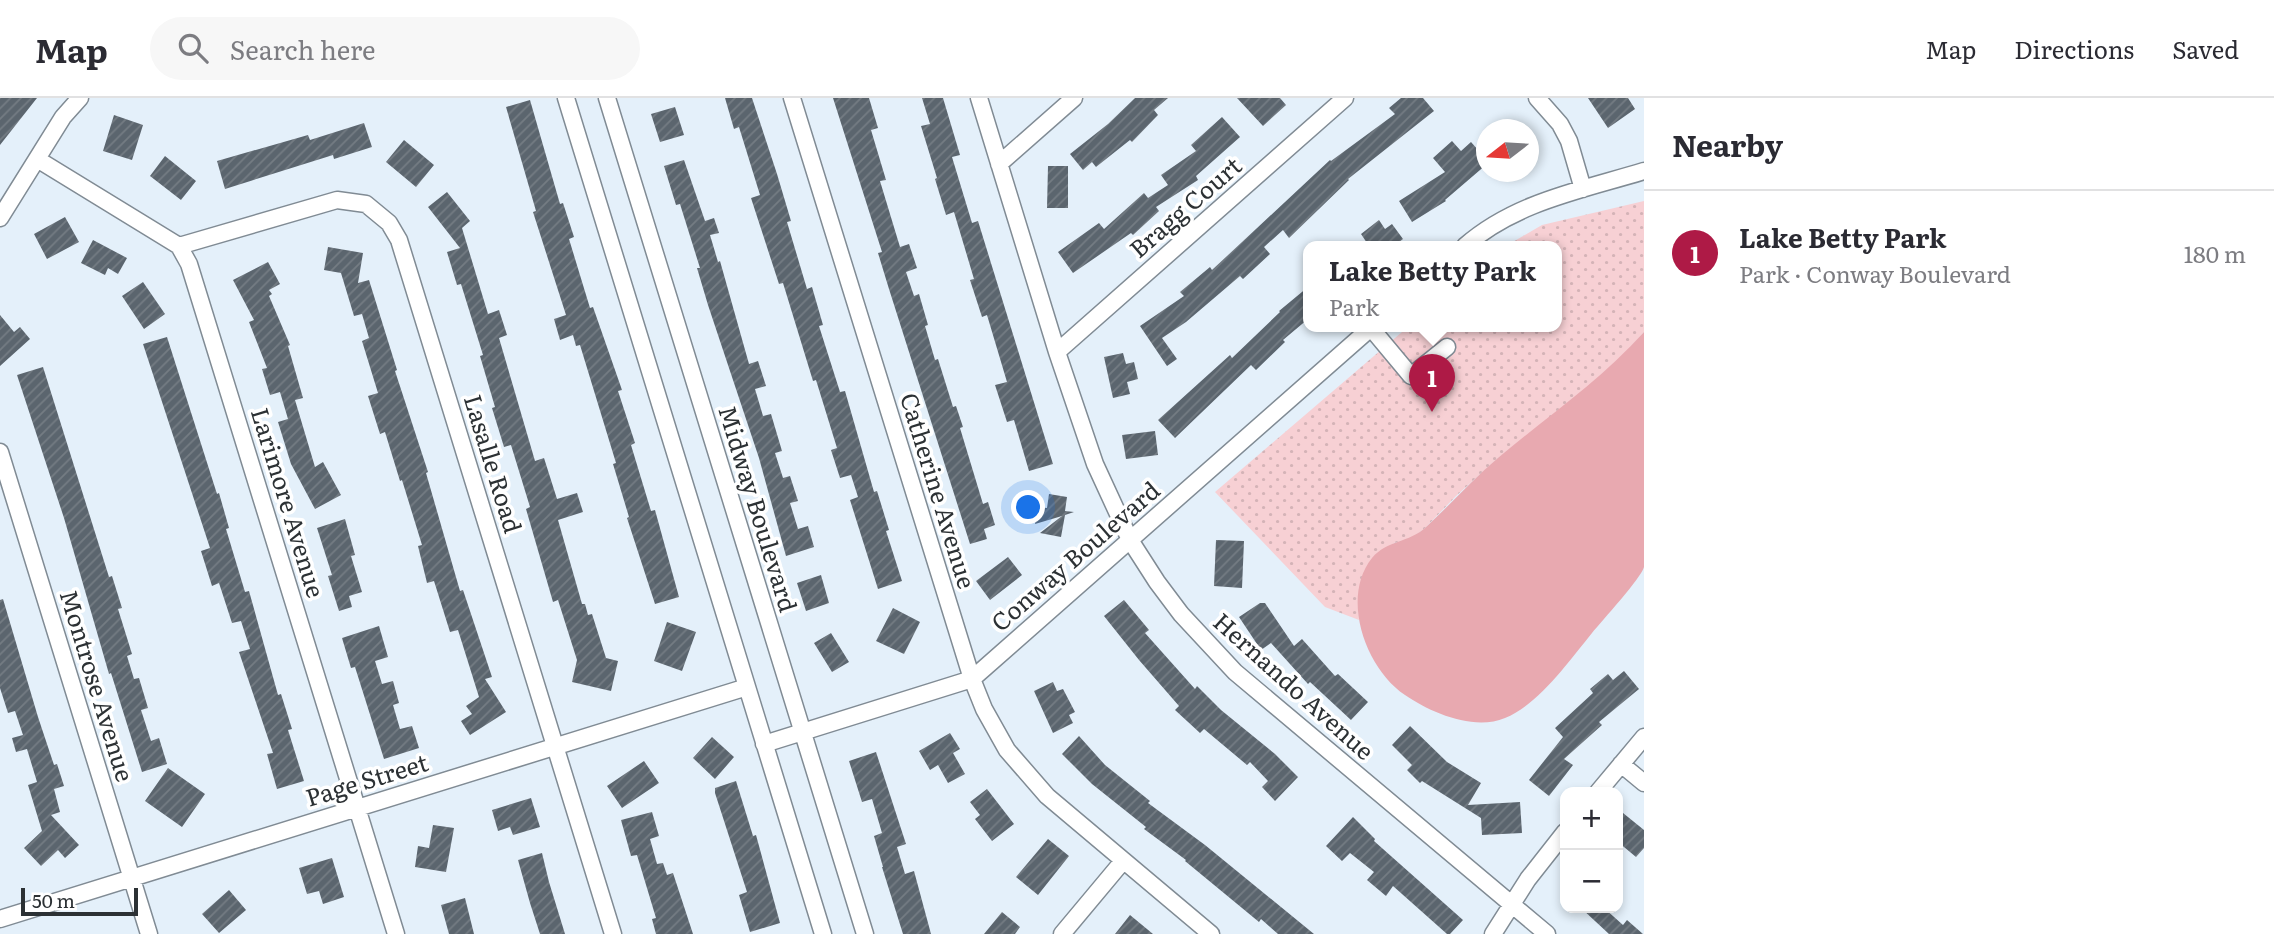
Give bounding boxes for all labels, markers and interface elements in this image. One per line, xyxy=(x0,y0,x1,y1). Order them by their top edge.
search box xyxy=(150,17,640,80)
text: Map xyxy=(35,24,108,73)
icon: search xyxy=(174,29,212,67)
text: Search here xyxy=(230,29,376,68)
text: Map xyxy=(1925,31,1976,66)
text: Directions xyxy=(2014,31,2134,66)
text: Saved xyxy=(2172,31,2239,66)
north arrow xyxy=(1476,119,1539,182)
text: Nearby xyxy=(1672,122,1783,166)
street label: Bragg Court xyxy=(1121,147,1248,265)
text: Lake Betty Park xyxy=(1739,217,1947,256)
text: 1 xyxy=(1690,236,1700,270)
text: 180 m xyxy=(2184,236,2246,270)
popup xyxy=(1303,241,1562,332)
text: Lake Betty Park xyxy=(1329,250,1536,289)
text: Park · Conway Boulevard xyxy=(1739,256,2011,290)
text: Park xyxy=(1329,289,1379,323)
pin: 1 xyxy=(1409,354,1455,412)
street label: Catherine Avenue xyxy=(893,388,986,592)
street label: Lasalle Road xyxy=(457,390,532,537)
street label: Midway Boulevard xyxy=(711,401,808,616)
street label: Larimore Avenue xyxy=(244,403,335,602)
street label: Conway Boulevard xyxy=(982,472,1167,638)
your location xyxy=(1011,490,1045,524)
street label: Montrose Avenue xyxy=(53,585,144,786)
street label: Hernando Avenue xyxy=(1207,603,1383,767)
street label: Page Street xyxy=(301,743,432,814)
map controls xyxy=(1560,787,1623,913)
button: + xyxy=(1560,787,1623,850)
button: − xyxy=(1560,850,1623,913)
scale bar xyxy=(21,885,138,917)
text: 50 m xyxy=(32,886,75,914)

